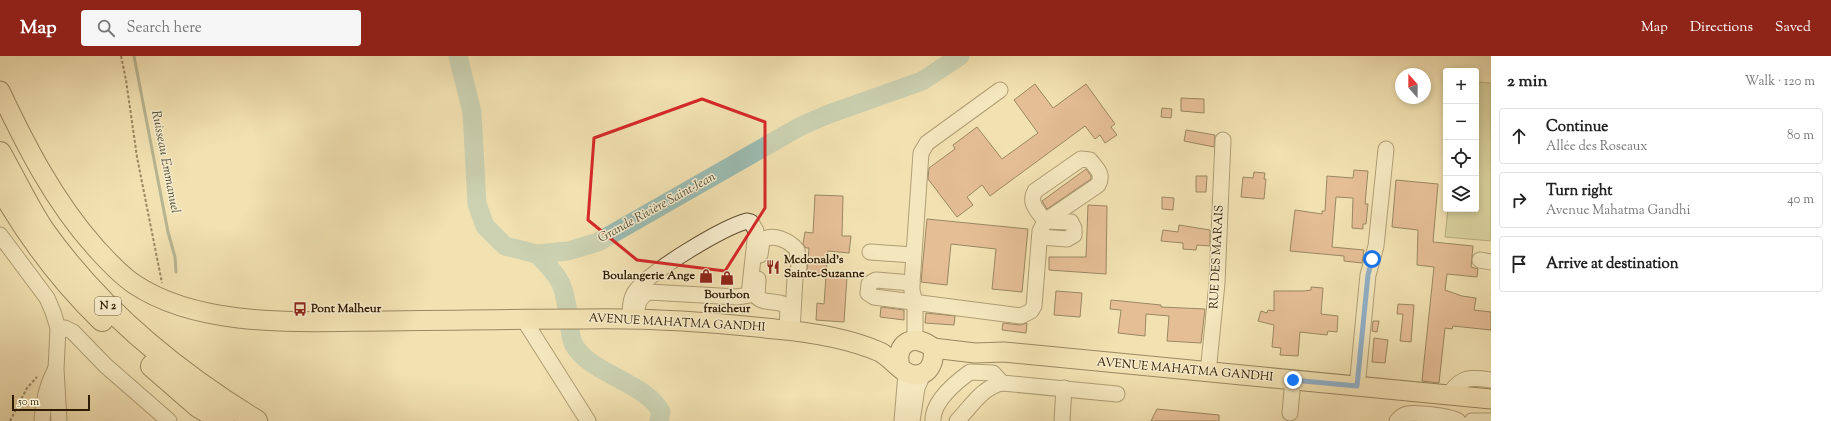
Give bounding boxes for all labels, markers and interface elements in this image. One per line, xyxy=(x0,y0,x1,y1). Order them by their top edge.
search box xyxy=(81,10,361,46)
text: Map xyxy=(20,15,57,42)
icon: search xyxy=(95,17,117,39)
text: Search here xyxy=(127,18,202,39)
text: Map xyxy=(1641,18,1668,38)
text: Directions xyxy=(1690,18,1753,38)
text: Saved xyxy=(1775,18,1811,38)
north arrow xyxy=(1395,68,1431,104)
map controls xyxy=(1443,68,1479,212)
button: + xyxy=(1443,68,1479,104)
text: 2 min xyxy=(1507,70,1548,94)
text: Walk · 120 m xyxy=(1745,73,1815,91)
button: − xyxy=(1443,104,1479,140)
water label: Ruisseau Emmanuel xyxy=(146,109,184,216)
text: Continue xyxy=(1546,117,1608,138)
icon: ahead xyxy=(1508,125,1530,147)
text: 80 m xyxy=(1787,127,1814,145)
text: Allée des Roseaux xyxy=(1546,138,1647,156)
button: locate xyxy=(1443,140,1479,176)
water label: Grande Rivière Saint-Jean xyxy=(595,168,719,248)
button: layers xyxy=(1443,176,1479,212)
text: Turn right xyxy=(1546,181,1612,202)
icon: right xyxy=(1508,189,1530,211)
text: 40 m xyxy=(1787,191,1814,209)
text: Avenue Mahatma Gandhi xyxy=(1546,202,1690,220)
street label: RUE DES MARAIS xyxy=(1205,205,1229,309)
route start xyxy=(1363,250,1381,268)
place label: Mcdonald's Sainte-Suzanne xyxy=(783,251,865,283)
icon: arrive xyxy=(1508,253,1530,275)
text: Arrive at destination xyxy=(1546,254,1679,275)
restaurant icon: Mcdonald's Sainte-Suzanne xyxy=(765,259,781,275)
place label: Boulangerie Ange xyxy=(602,267,695,285)
shop icon: Boulangerie Ange xyxy=(698,268,714,284)
shop icon: Bourbon fraicheur xyxy=(719,270,735,286)
place label: Bourbon fraicheur xyxy=(703,286,751,318)
road number: N 2 xyxy=(95,297,121,315)
place label: Pont Malheur xyxy=(310,300,382,318)
bus stop icon: Pont Malheur xyxy=(292,301,308,317)
street label: AVENUE MAHATMA GANDHI xyxy=(588,309,766,337)
street label: AVENUE MAHATMA GANDHI xyxy=(1096,353,1274,387)
route end xyxy=(1284,371,1302,389)
scale bar xyxy=(12,393,90,412)
text: 50 m xyxy=(18,394,39,410)

